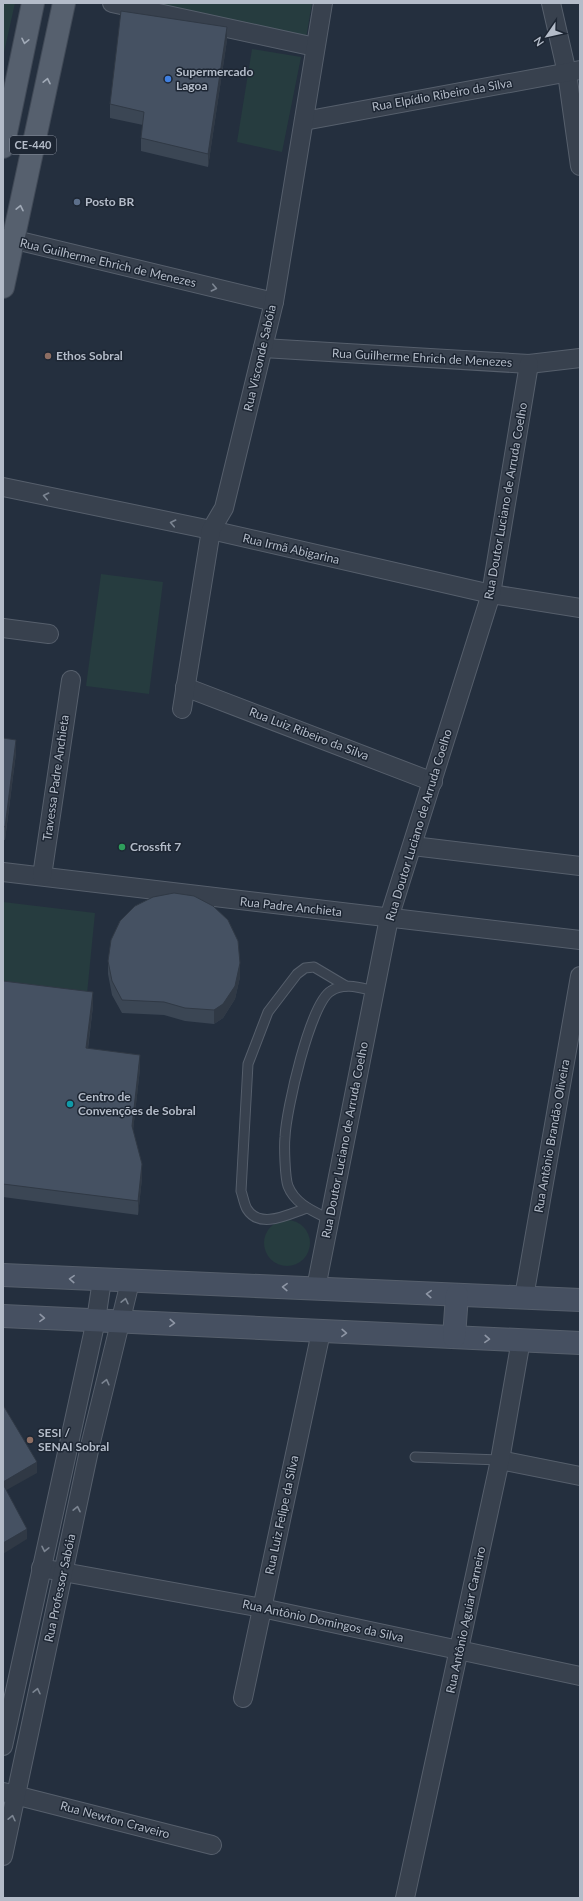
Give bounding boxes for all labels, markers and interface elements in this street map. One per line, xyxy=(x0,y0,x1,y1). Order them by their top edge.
north arrow xyxy=(527,16,567,56)
text: N xyxy=(531,35,546,49)
one-way arrow xyxy=(22,38,30,44)
place label: Supermercado Lagoa xyxy=(176,64,253,93)
marker: Supermercado Lagoa xyxy=(163,74,173,84)
street label: Rua Elpídio Ribeiro da Silva xyxy=(371,75,513,114)
one-way arrow xyxy=(43,78,51,84)
road number: CE-440 xyxy=(10,136,56,154)
place label: Posto BR xyxy=(85,194,134,209)
marker: Posto BR xyxy=(72,197,82,207)
one-way arrow xyxy=(15,205,23,211)
street label: Rua Guilherme Ehrich de Menezes xyxy=(19,235,198,290)
one-way arrow xyxy=(210,283,217,292)
street label: Rua Visconde Sabóia xyxy=(240,303,279,413)
street label: Rua Guilherme Ehrich de Menezes xyxy=(332,345,512,370)
place label: Ethos Sobral xyxy=(56,348,123,363)
marker: Ethos Sobral xyxy=(43,351,53,361)
street label: Rua Doutor Luciano de Arruda Coelho xyxy=(481,401,530,601)
one-way arrow xyxy=(43,493,49,501)
one-way arrow xyxy=(170,519,176,527)
street label: Rua Irmã Abigarina xyxy=(241,530,341,567)
street label: Rua Luiz Ribeiro da Silva xyxy=(247,704,371,763)
street label: Travessa Padre Anchieta xyxy=(39,714,72,842)
street label: Rua Doutor Luciano de Arruda Coelho xyxy=(382,727,455,923)
place label: Crossfit 7 xyxy=(130,839,181,854)
marker: Crossfit 7 xyxy=(117,842,127,852)
street label: Rua Padre Anchieta xyxy=(239,894,343,919)
street label: Rua Doutor Luciano de Arruda Coelho xyxy=(318,1040,371,1239)
street label: Rua Antônio Brandão Oliveira xyxy=(531,1058,572,1214)
place label: Centro de Convenções de Sobral xyxy=(78,1089,196,1118)
marker: Centro de Convenções de Sobral xyxy=(65,1099,75,1109)
one-way arrow xyxy=(69,1274,75,1283)
one-way arrow xyxy=(282,1282,288,1291)
one-way arrow xyxy=(426,1289,432,1298)
one-way arrow xyxy=(121,1298,129,1304)
one-way arrow xyxy=(39,1314,45,1322)
one-way arrow xyxy=(169,1319,175,1328)
one-way arrow xyxy=(341,1328,347,1337)
one-way arrow xyxy=(484,1334,490,1343)
one-way arrow xyxy=(101,1379,110,1386)
place label: SESI / SENAI Sobral xyxy=(38,1425,109,1454)
marker: SESI / SENAI Sobral xyxy=(25,1435,35,1445)
street label: Rua Luiz Felipe da Silva xyxy=(262,1454,301,1576)
one-way arrow xyxy=(73,1506,81,1512)
street label: Rua Professor Sabóia xyxy=(41,1532,78,1643)
street label: Rua Antônio Aguiar Carneiro xyxy=(443,1545,488,1695)
one-way arrow xyxy=(42,1546,50,1552)
street label: Rua Antônio Domingos da Silva xyxy=(241,1596,405,1645)
one-way arrow xyxy=(33,1688,41,1694)
street label: Rua Newton Craveiro xyxy=(59,1798,172,1841)
one-way arrow xyxy=(7,1815,15,1821)

